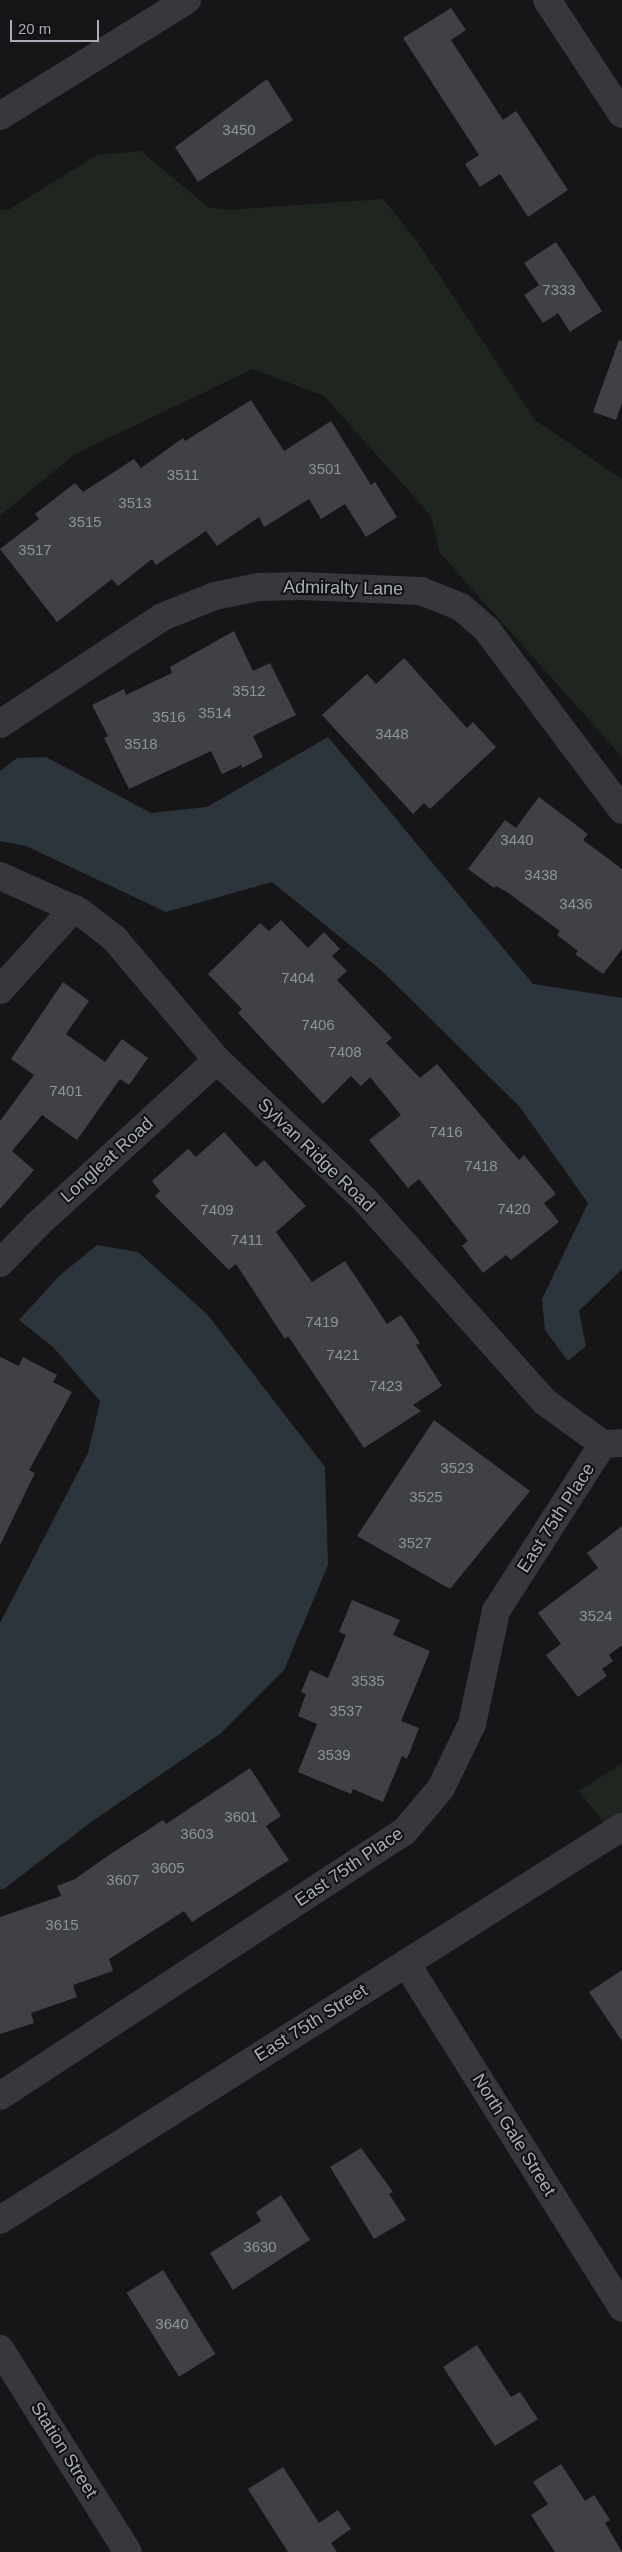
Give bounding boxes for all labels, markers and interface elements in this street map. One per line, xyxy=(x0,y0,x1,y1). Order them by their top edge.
scale bar xyxy=(12,10,101,42)
text: 20 m xyxy=(18,20,51,37)
house number: 3450 xyxy=(222,121,256,139)
house number: 7333 xyxy=(542,281,576,299)
house number: 3501 xyxy=(308,460,342,478)
house number: 3511 xyxy=(167,466,199,484)
house number: 3513 xyxy=(118,494,152,512)
house number: 3515 xyxy=(68,513,102,531)
house number: 3517 xyxy=(18,541,52,559)
street label: Admiralty Lane xyxy=(283,576,403,600)
house number: 3512 xyxy=(232,682,266,700)
house number: 3514 xyxy=(198,704,232,722)
house number: 3516 xyxy=(152,708,186,726)
house number: 3448 xyxy=(375,725,409,743)
house number: 3518 xyxy=(124,735,158,753)
house number: 3440 xyxy=(500,831,534,849)
house number: 3438 xyxy=(524,866,558,884)
house number: 3436 xyxy=(559,895,593,913)
house number: 7404 xyxy=(281,969,315,987)
house number: 7406 xyxy=(301,1016,335,1034)
house number: 7408 xyxy=(328,1043,362,1061)
house number: 7401 xyxy=(49,1082,83,1100)
street label: Sylvan Ridge Road xyxy=(253,1094,379,1216)
street label: Longleat Road xyxy=(56,1113,158,1207)
house number: 7416 xyxy=(429,1123,463,1141)
house number: 7418 xyxy=(464,1157,498,1175)
house number: 7420 xyxy=(497,1200,531,1218)
house number: 7409 xyxy=(200,1201,234,1219)
house number: 7411 xyxy=(231,1231,263,1249)
house number: 7419 xyxy=(305,1313,339,1331)
house number: 7421 xyxy=(326,1346,360,1364)
house number: 7423 xyxy=(369,1377,403,1395)
house number: 3523 xyxy=(440,1459,474,1477)
street label: East 75th Place xyxy=(513,1459,599,1577)
house number: 3525 xyxy=(409,1488,443,1506)
house number: 3527 xyxy=(398,1534,432,1552)
house number: 3524 xyxy=(579,1607,613,1625)
house number: 3535 xyxy=(351,1672,385,1690)
house number: 3537 xyxy=(329,1702,363,1720)
house number: 3539 xyxy=(317,1746,351,1764)
house number: 3601 xyxy=(224,1808,258,1826)
street label: East 75th Place xyxy=(291,1823,407,1911)
house number: 3603 xyxy=(180,1825,214,1843)
house number: 3605 xyxy=(151,1859,185,1877)
house number: 3607 xyxy=(106,1871,140,1889)
house number: 3615 xyxy=(45,1916,79,1934)
street label: East 75th Street xyxy=(251,1980,371,2066)
street label: North Gale Street xyxy=(468,2070,560,2200)
house number: 3630 xyxy=(243,2238,277,2256)
house number: 3640 xyxy=(155,2315,189,2333)
street label: Station Street xyxy=(26,2398,102,2502)

